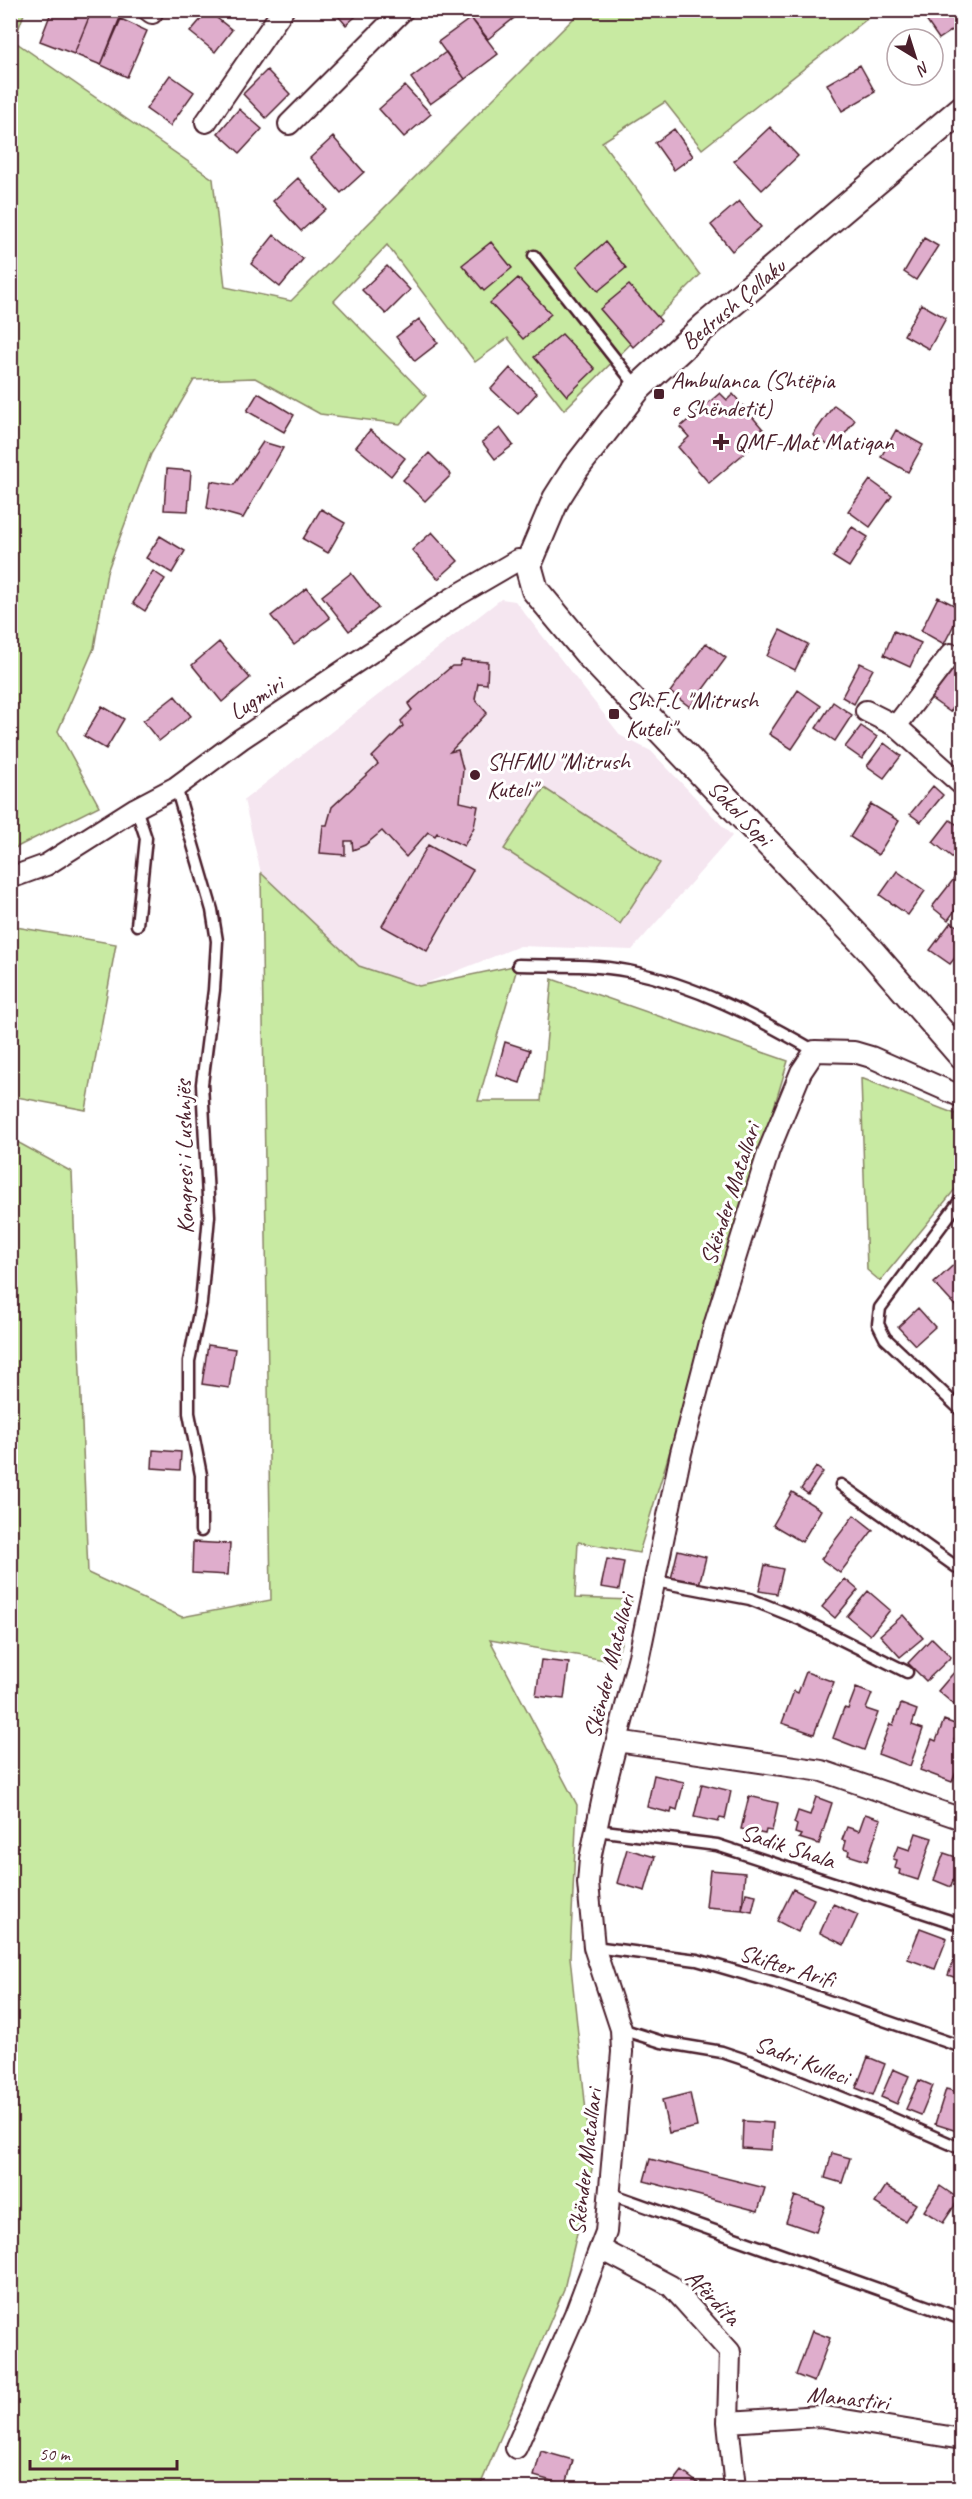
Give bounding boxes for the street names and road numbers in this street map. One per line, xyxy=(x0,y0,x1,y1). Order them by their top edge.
street label: Bedrush Çollaku xyxy=(674,250,793,357)
street label: Lugmiri xyxy=(223,667,292,727)
street label: Sokol Sopi xyxy=(701,774,781,854)
street label: Kongresi i Lushnjës xyxy=(168,1077,200,1234)
street label: Skënder Matallari xyxy=(693,1117,768,1269)
street label: Skënder Matallari xyxy=(577,1588,642,1741)
street label: Sadik Shala xyxy=(737,1817,840,1876)
street label: Skifter Arifi xyxy=(736,1937,841,1996)
street label: Sadri Kulleci xyxy=(751,2028,856,2093)
street label: Skënder Matallari xyxy=(561,2085,609,2237)
street label: Afërdita xyxy=(679,2262,748,2332)
street label: Manastiri xyxy=(806,2379,893,2417)

